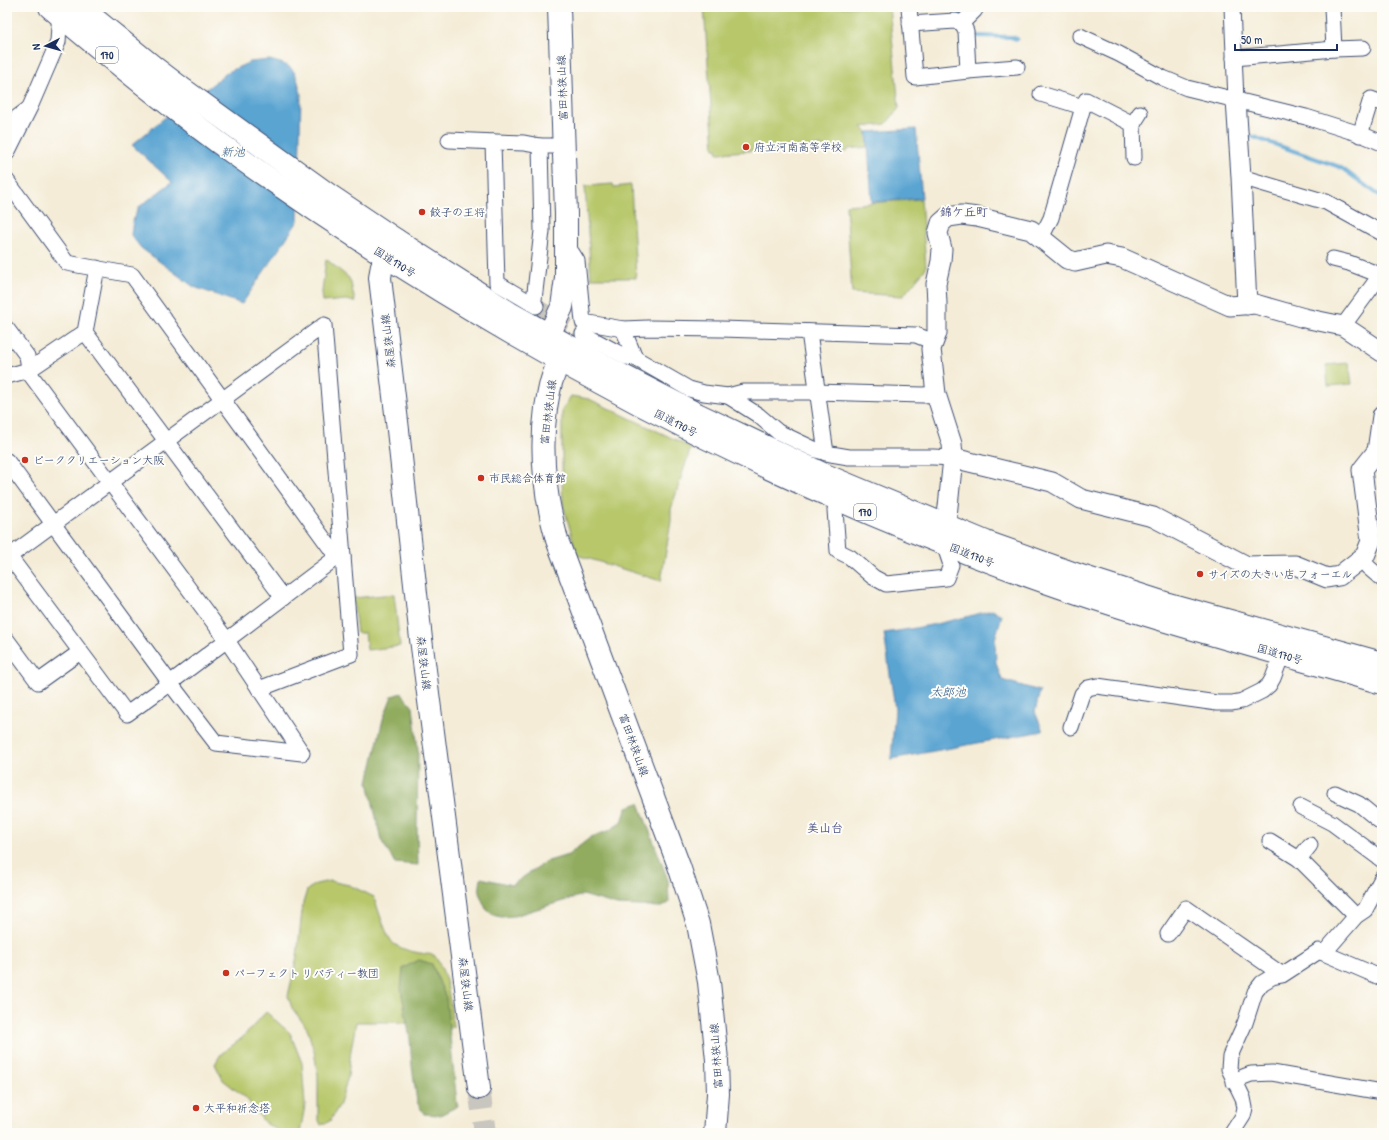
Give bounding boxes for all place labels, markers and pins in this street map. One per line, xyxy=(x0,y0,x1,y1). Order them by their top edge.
place label: 府立河南高等学校 xyxy=(754,140,842,154)
marker: 府立河南高等学校 xyxy=(741,142,751,152)
place label: 餃子の王将 xyxy=(430,205,485,219)
marker: 餃子の王将 xyxy=(417,207,427,217)
place label: ピーククリエーション大阪 xyxy=(33,453,164,467)
marker: ピーククリエーション大阪 xyxy=(20,455,30,465)
place label: 市民総合体育館 xyxy=(489,471,566,485)
marker: 市民総合体育館 xyxy=(476,473,486,483)
place label: サイズの大きい店 フォーエル xyxy=(1208,567,1352,581)
marker: サイズの大きい店 フォーエル xyxy=(1195,569,1205,579)
place label: パーフェクト リバティー教団 xyxy=(234,966,379,980)
marker: パーフェクト リバティー教団 xyxy=(221,968,231,978)
place label: 大平和祈念塔 xyxy=(204,1101,270,1115)
marker: 大平和祈念塔 xyxy=(191,1103,201,1113)

